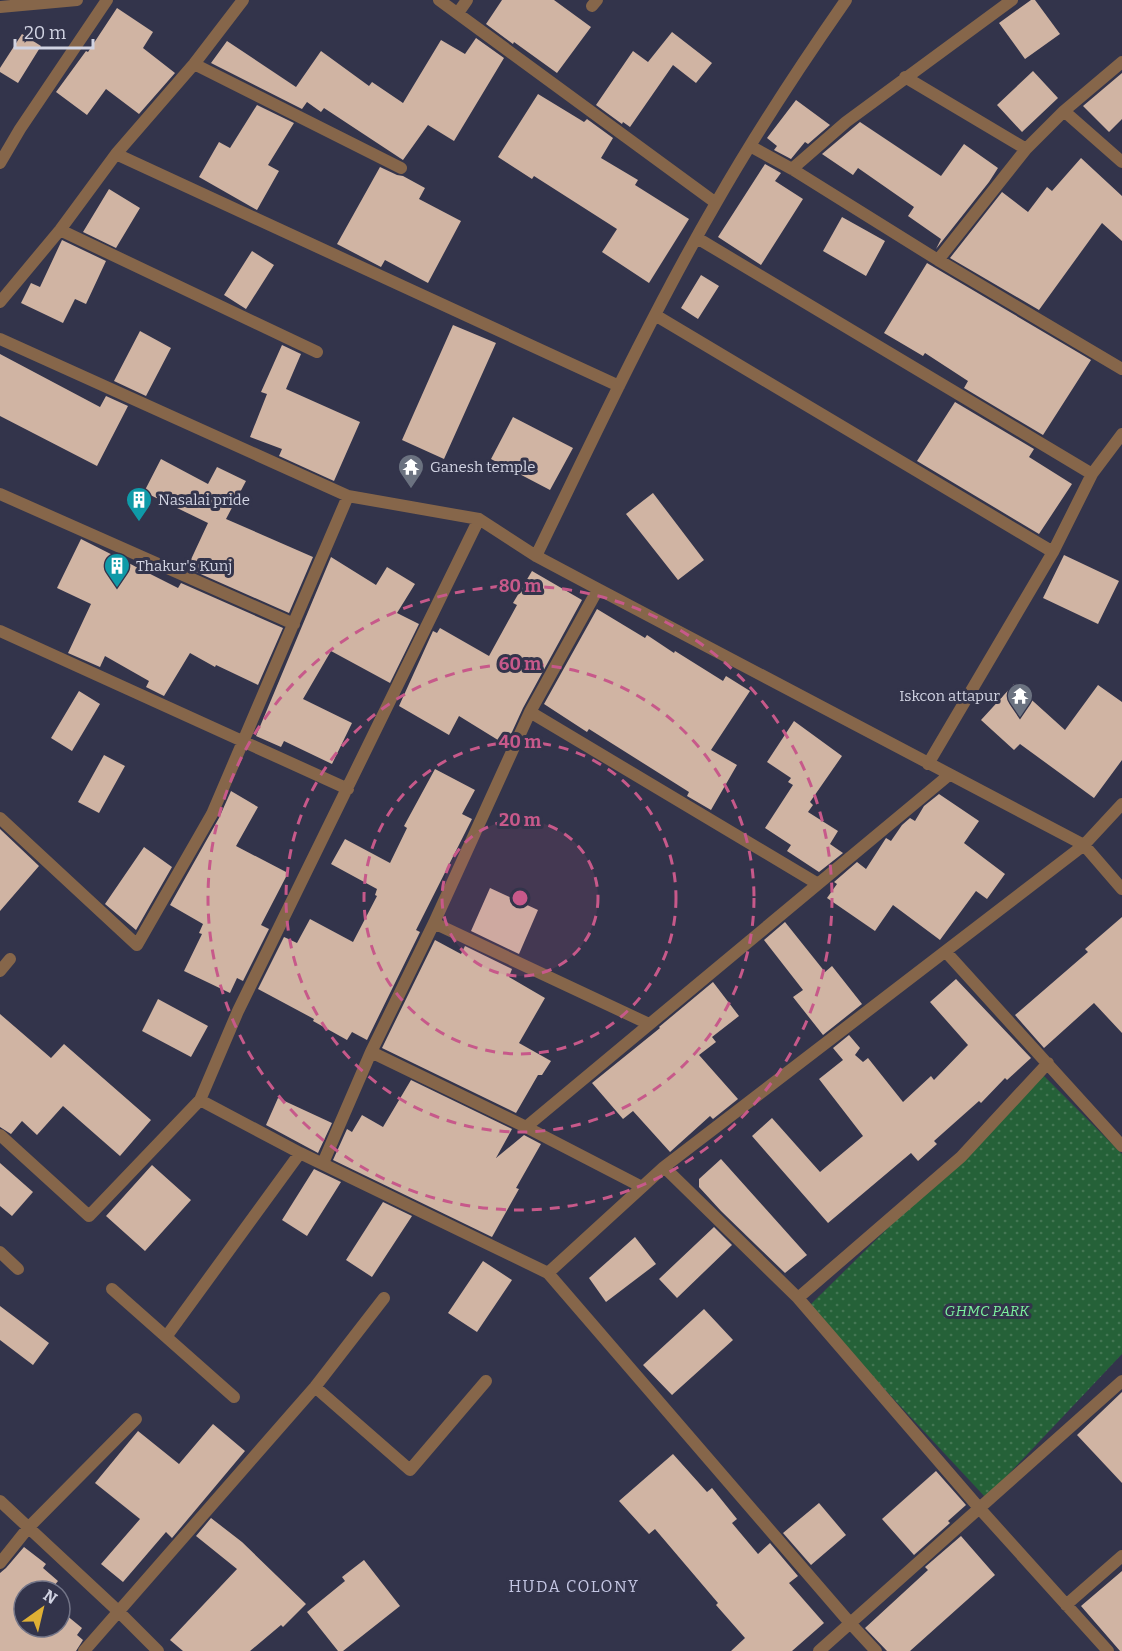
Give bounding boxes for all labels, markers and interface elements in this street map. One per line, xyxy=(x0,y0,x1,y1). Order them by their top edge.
scale bar xyxy=(15,12,93,50)
text: 20 m xyxy=(24,22,66,44)
temple icon: Ganesh temple xyxy=(396,452,426,490)
place label: Ganesh temple xyxy=(430,458,536,476)
building icon: Nasalai pride xyxy=(124,485,154,523)
place label: Nasalai pride xyxy=(158,491,250,509)
building icon: Thakur's Kunj xyxy=(102,551,132,589)
place label: Thakur's Kunj xyxy=(136,557,232,575)
text: 80 m xyxy=(499,575,541,597)
text: 60 m xyxy=(499,653,541,675)
temple icon: Iskcon attapur xyxy=(1005,681,1035,719)
place label: Iskcon attapur xyxy=(899,687,1000,705)
text: 40 m xyxy=(499,731,541,753)
text: 20 m xyxy=(499,809,541,831)
centre of rings xyxy=(510,888,530,908)
park label: GHMC PARK xyxy=(945,1302,1030,1320)
district label: HUDA COLONY xyxy=(508,1577,640,1596)
north arrow xyxy=(12,1579,72,1639)
text: N xyxy=(40,1586,61,1608)

